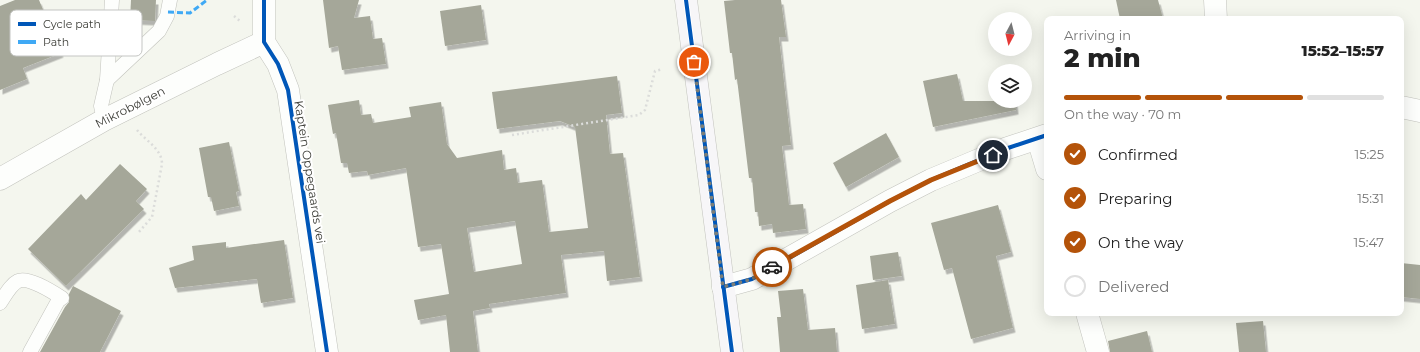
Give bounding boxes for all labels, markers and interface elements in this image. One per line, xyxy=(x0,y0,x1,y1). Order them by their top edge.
legend xyxy=(10,10,142,56)
north arrow xyxy=(988,12,1032,56)
map controls xyxy=(988,12,1032,108)
text: Cycle path xyxy=(43,17,101,31)
text: Arriving in xyxy=(1064,27,1131,43)
text: Path xyxy=(43,35,69,49)
text: 15:52–15:57 xyxy=(1302,41,1384,60)
text: 2 min xyxy=(1064,42,1141,74)
pin xyxy=(677,45,711,79)
icon: bag xyxy=(683,51,705,73)
button: layers xyxy=(988,64,1032,108)
street label: Mikrobølgen xyxy=(93,83,167,131)
street label: Kaptein Oppegaards vei xyxy=(291,99,329,245)
text: On the way · 70 m xyxy=(1064,106,1181,122)
pin xyxy=(976,138,1010,172)
icon: check xyxy=(1064,143,1086,165)
icon: home xyxy=(982,144,1004,166)
text: Confirmed xyxy=(1098,145,1178,164)
text: 15:25 xyxy=(1354,146,1384,162)
icon: check xyxy=(1064,187,1086,209)
text: Preparing xyxy=(1098,189,1173,208)
text: 15:31 xyxy=(1357,190,1384,206)
icon: check xyxy=(1064,231,1086,253)
text: On the way xyxy=(1098,233,1183,252)
text: 15:47 xyxy=(1354,234,1384,250)
courier xyxy=(752,247,792,287)
icon: car xyxy=(761,256,783,278)
text: Delivered xyxy=(1098,277,1170,296)

